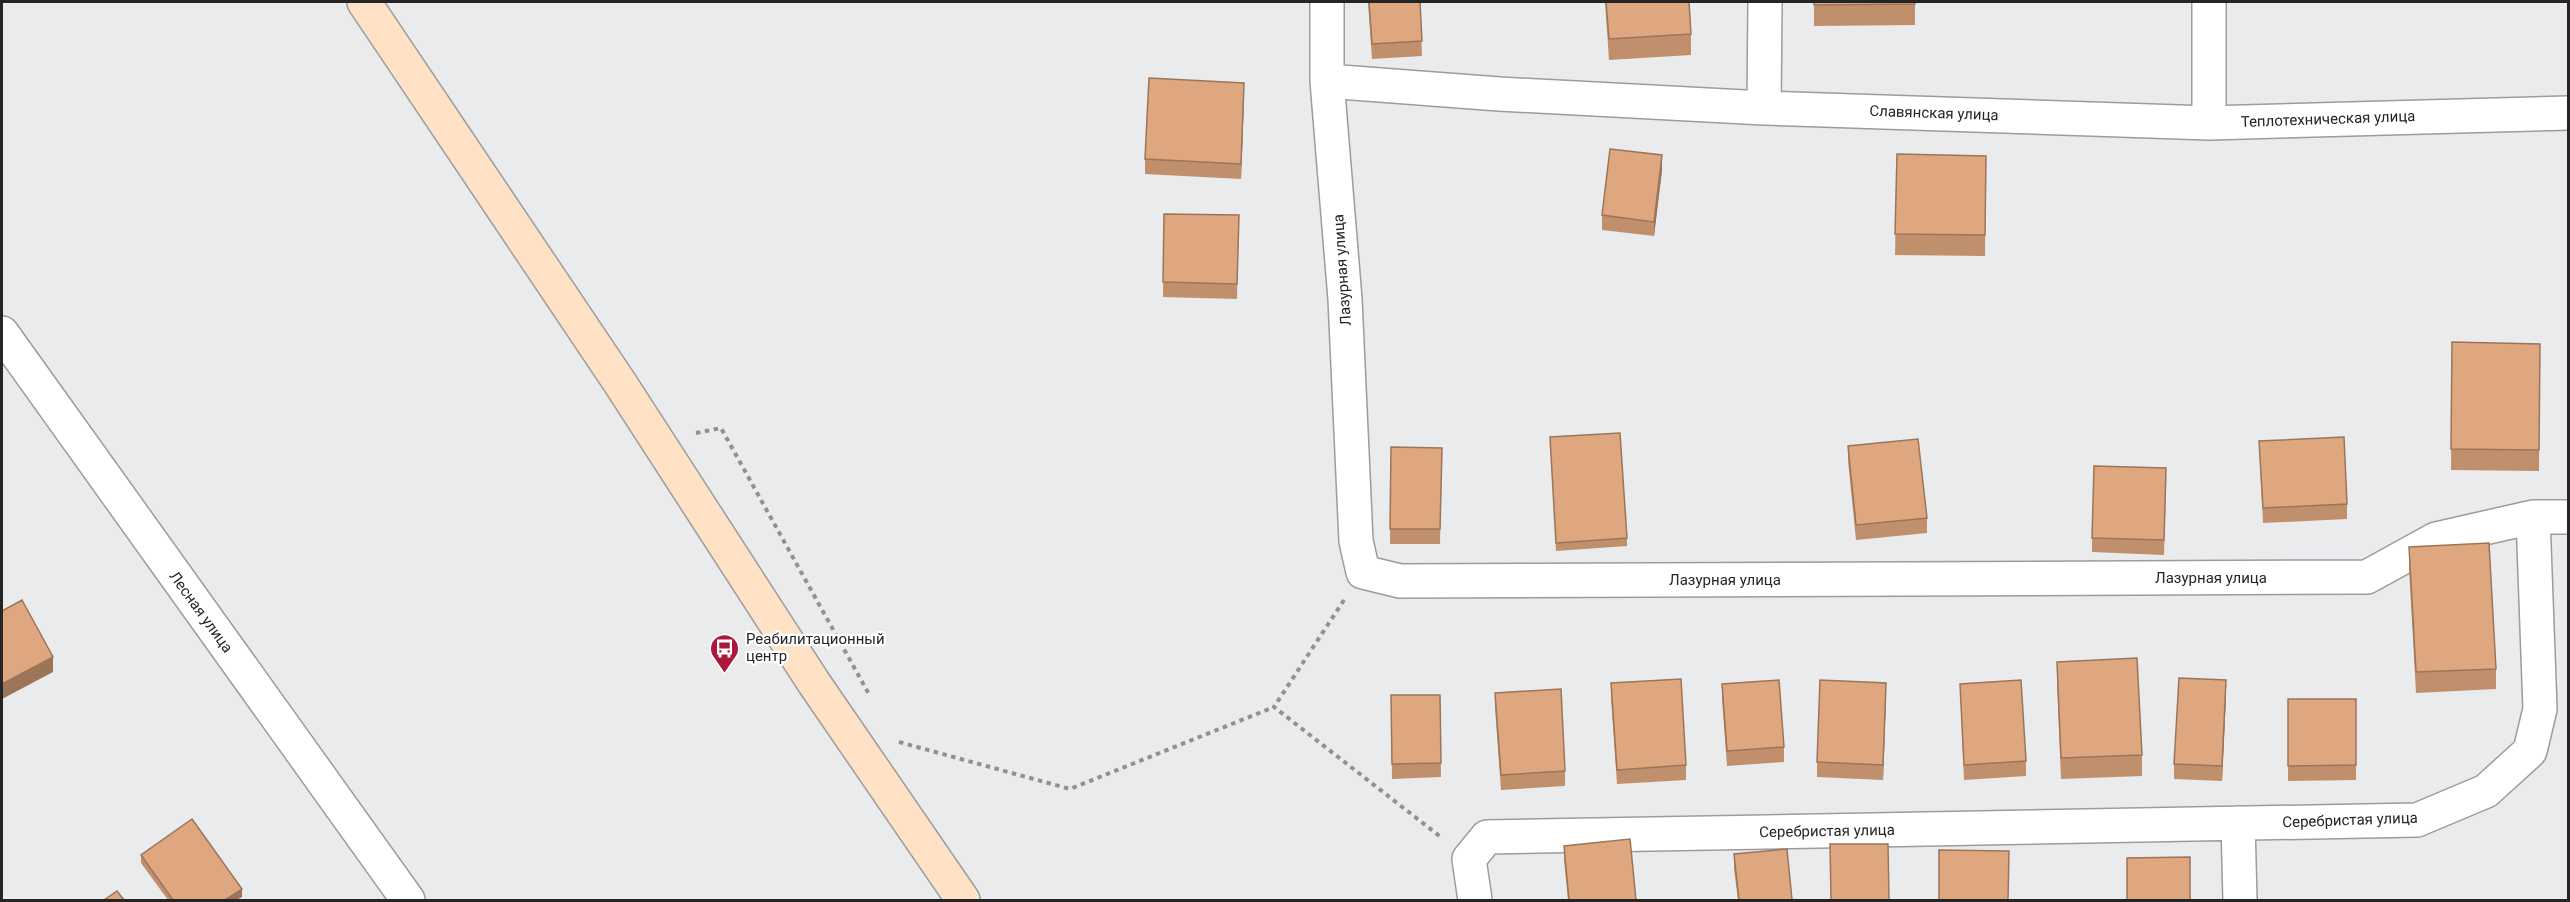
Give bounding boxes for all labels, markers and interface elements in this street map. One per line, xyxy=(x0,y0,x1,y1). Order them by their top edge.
street label: Славянская улица xyxy=(1869,102,1999,124)
street label: Теплотехническая улица xyxy=(2240,107,2416,131)
street label: Лазурная улица xyxy=(1329,214,1355,326)
street label: Лесная улица xyxy=(165,568,237,656)
street label: Лазурная улица xyxy=(2155,569,2267,587)
street label: Лазурная улица xyxy=(1669,571,1781,589)
place label: Реабилитационный центр xyxy=(746,630,885,665)
bus stop icon: Реабилитационный центр xyxy=(709,632,741,674)
street label: Серебристая улица xyxy=(2282,809,2418,831)
street label: Серебристая улица xyxy=(1759,821,1895,841)

